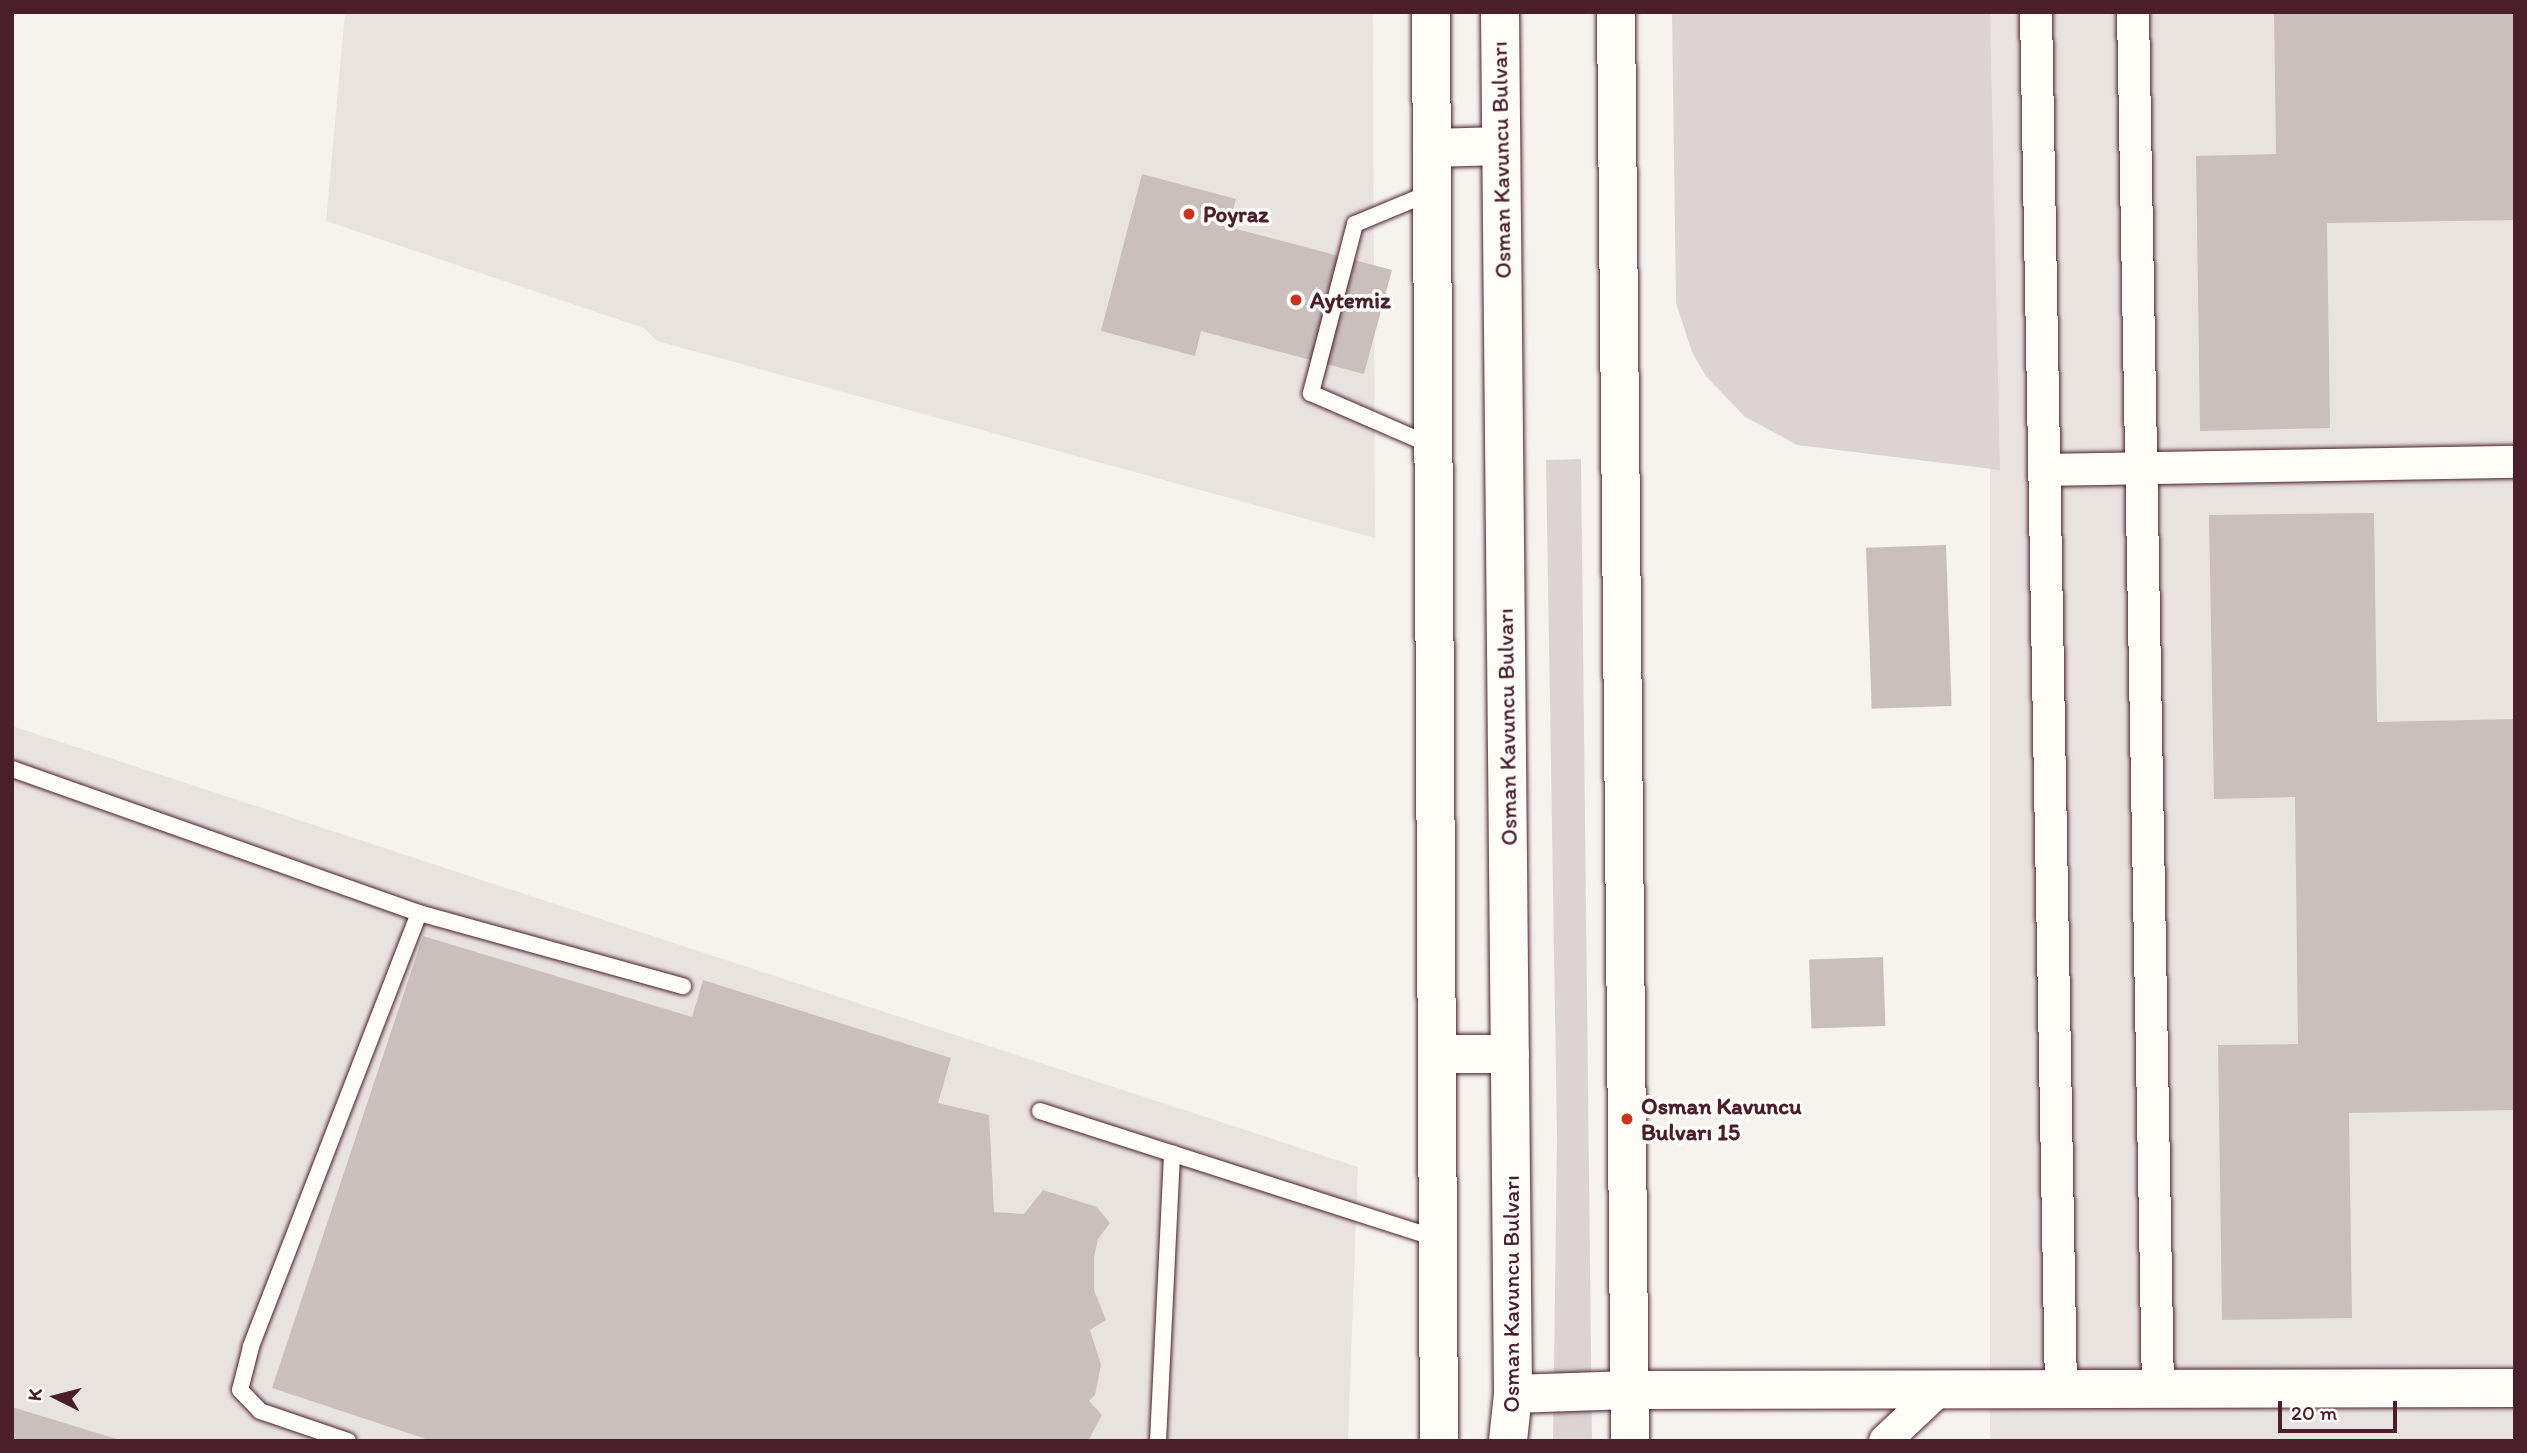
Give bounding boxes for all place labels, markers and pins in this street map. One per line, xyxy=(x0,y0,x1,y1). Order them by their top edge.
place label: Poyraz xyxy=(1203,200,1269,228)
marker: Poyraz xyxy=(1181,206,1197,222)
place label: Aytemiz xyxy=(1310,286,1391,314)
marker: Aytemiz xyxy=(1288,292,1304,308)
place label: Osman Kavuncu Bulvarı 15 xyxy=(1641,1092,1802,1146)
marker: Osman Kavuncu Bulvarı 15 xyxy=(1619,1111,1635,1127)

